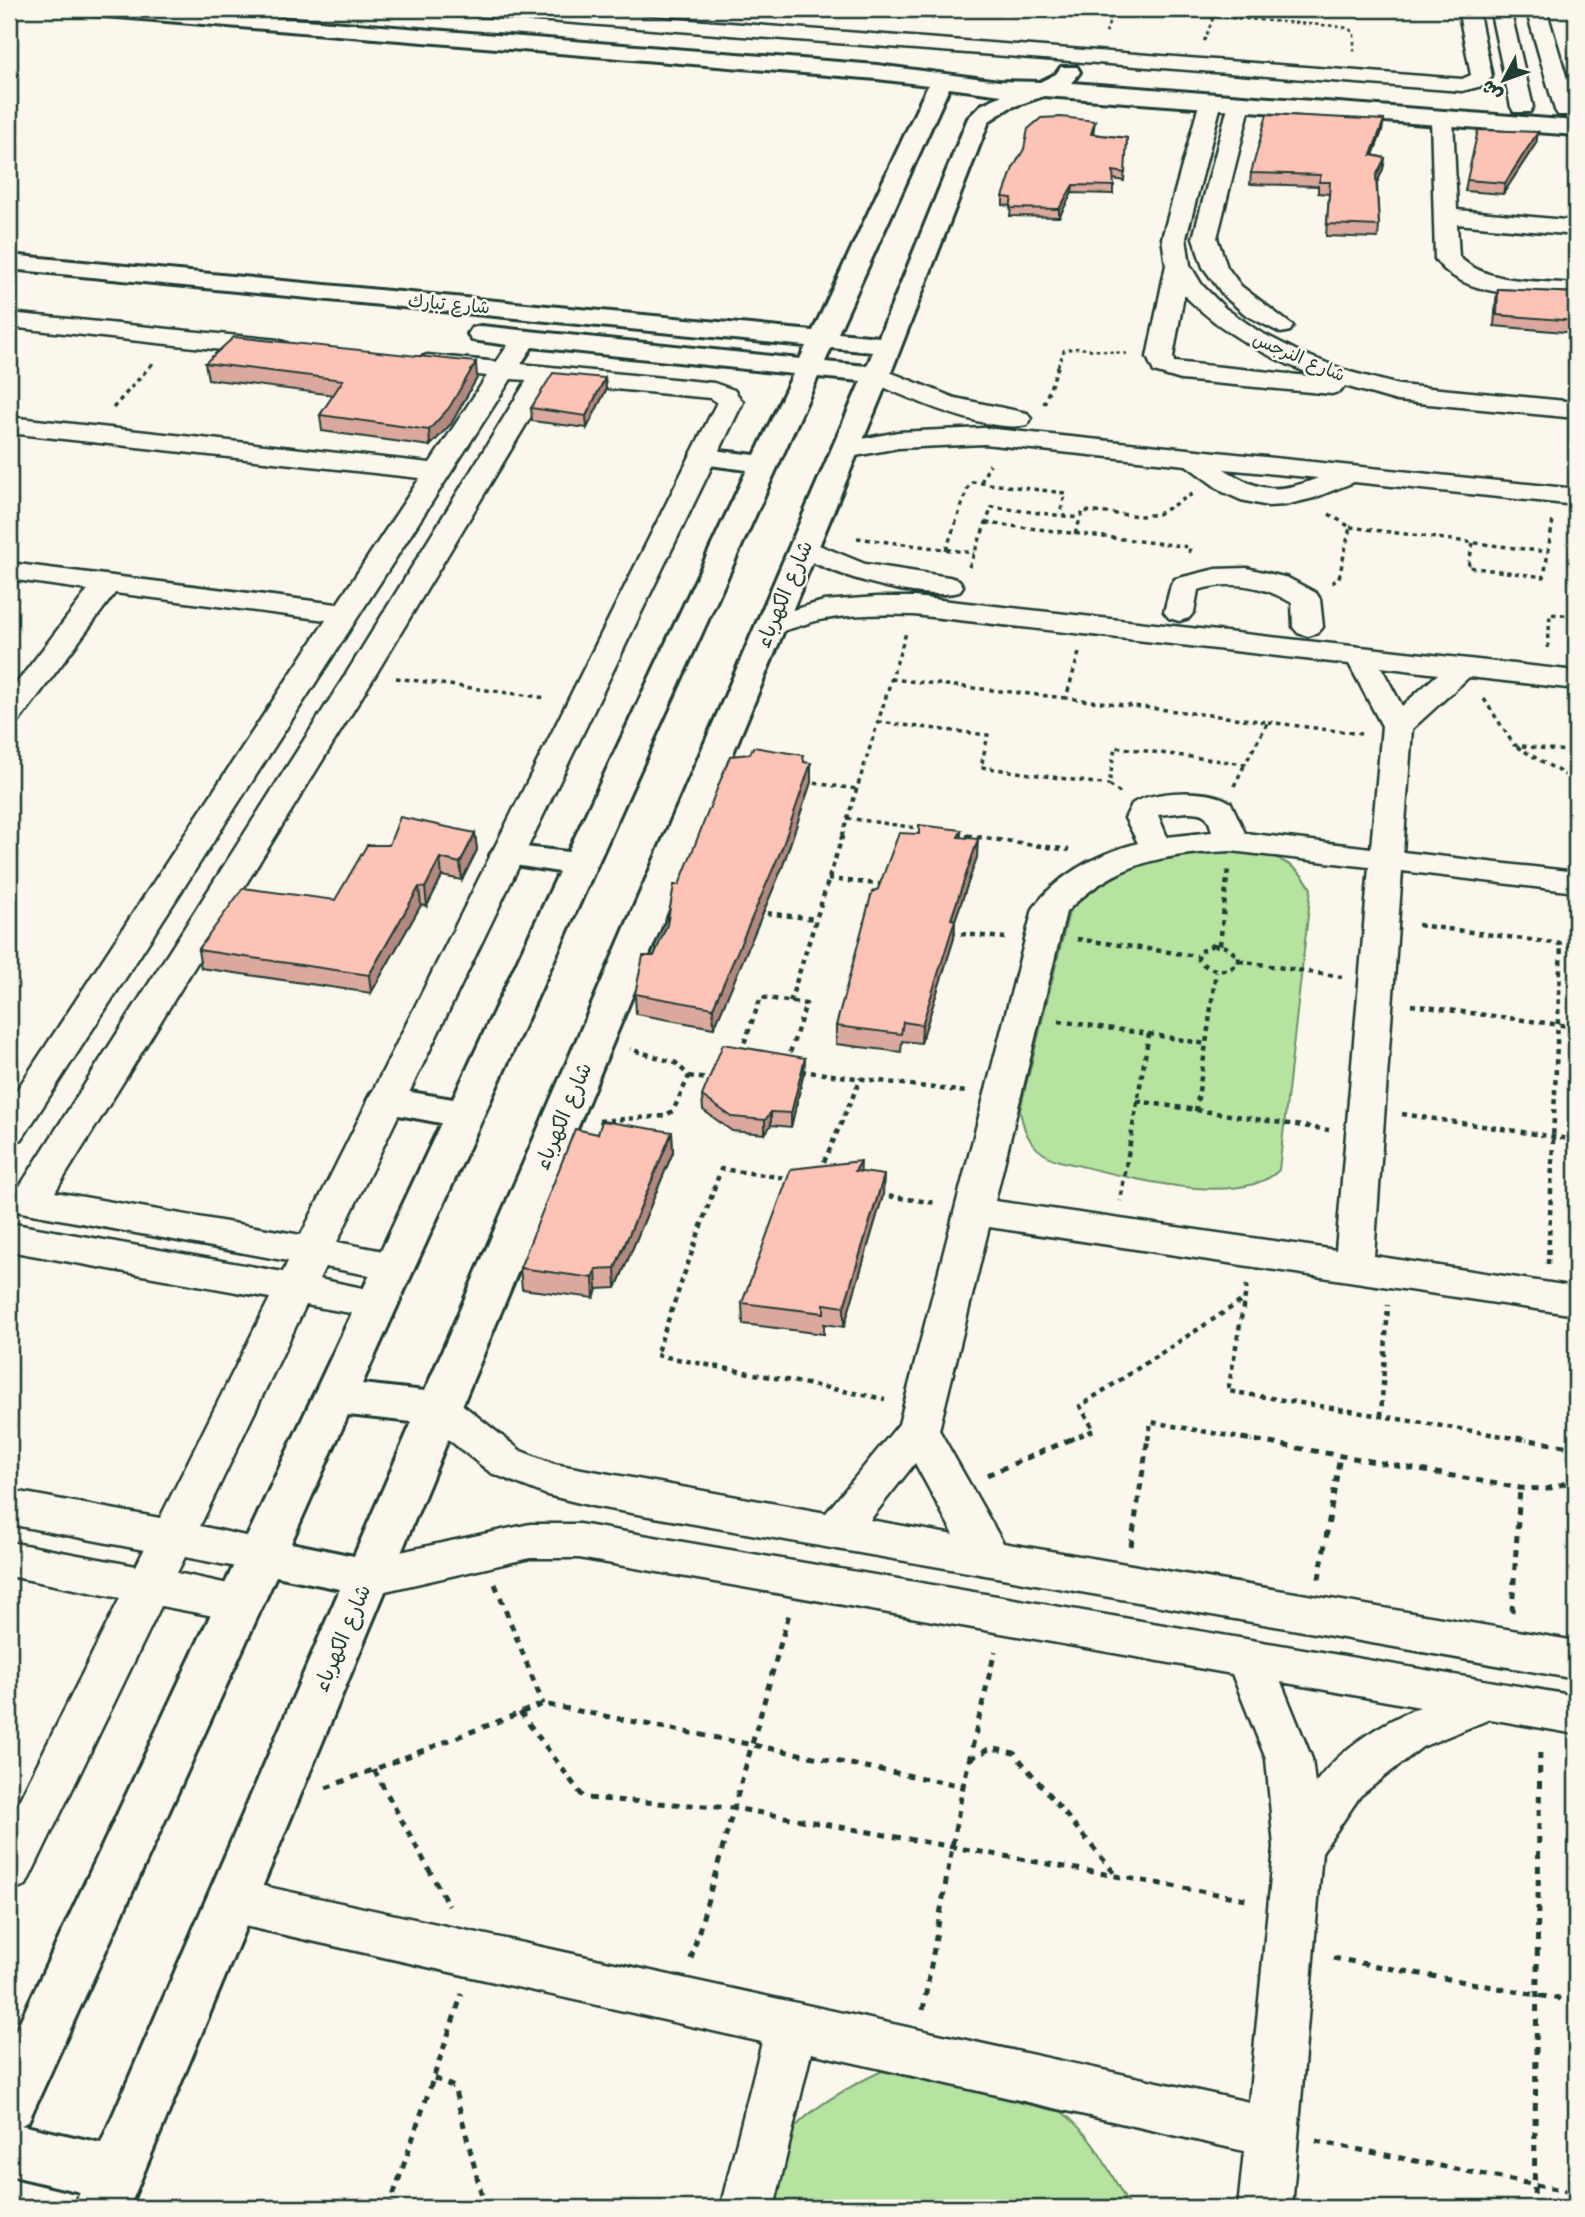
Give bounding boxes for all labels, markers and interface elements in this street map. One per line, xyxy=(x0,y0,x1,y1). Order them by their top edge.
north arrow xyxy=(1470,46,1540,116)
text: ش xyxy=(1474,75,1507,108)
street label: شارع تبارك xyxy=(407,287,491,320)
street label: شارع النرجس xyxy=(1249,326,1349,387)
street label: شارع الكهرباء xyxy=(748,536,820,652)
street label: شارع الكهرباء xyxy=(527,1058,599,1174)
street label: شارع الكهرباء xyxy=(306,1580,378,1696)

